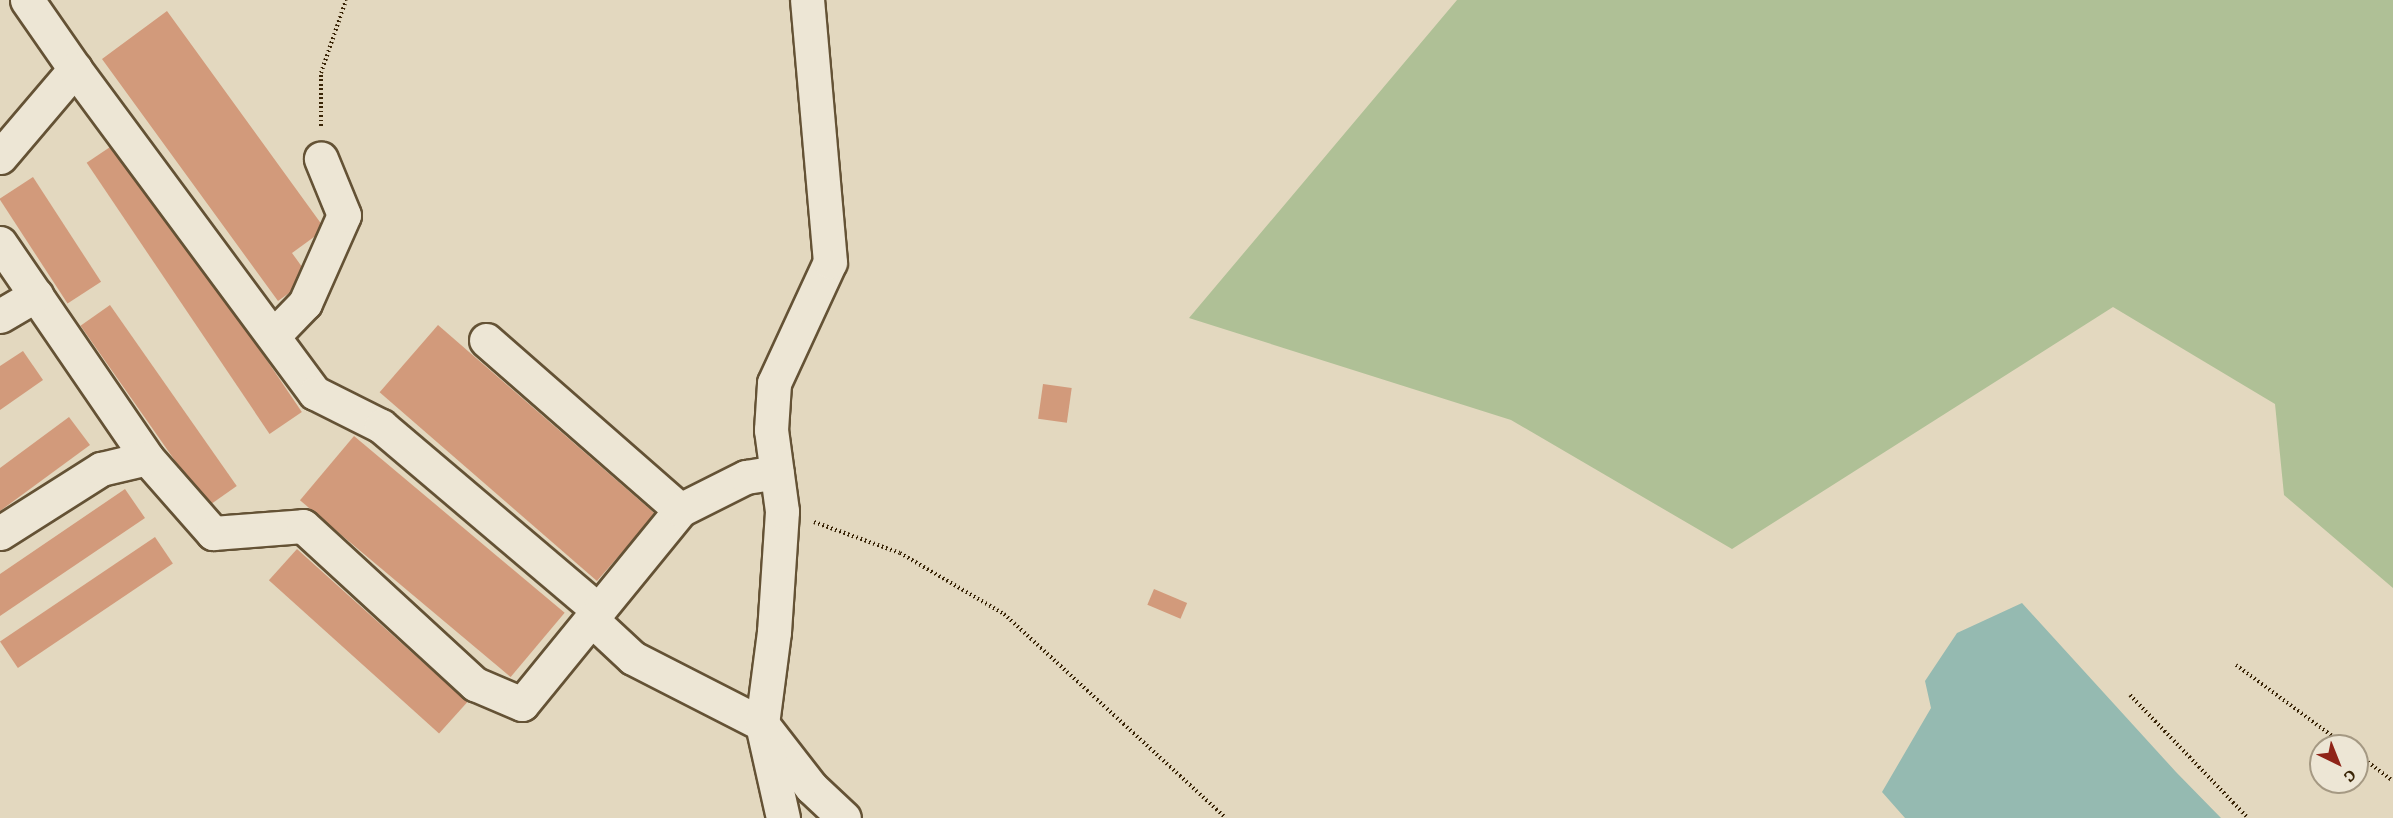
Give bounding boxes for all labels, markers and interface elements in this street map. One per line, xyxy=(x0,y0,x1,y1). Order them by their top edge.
north arrow xyxy=(2309,734,2369,794)
text: С xyxy=(2339,764,2361,787)

